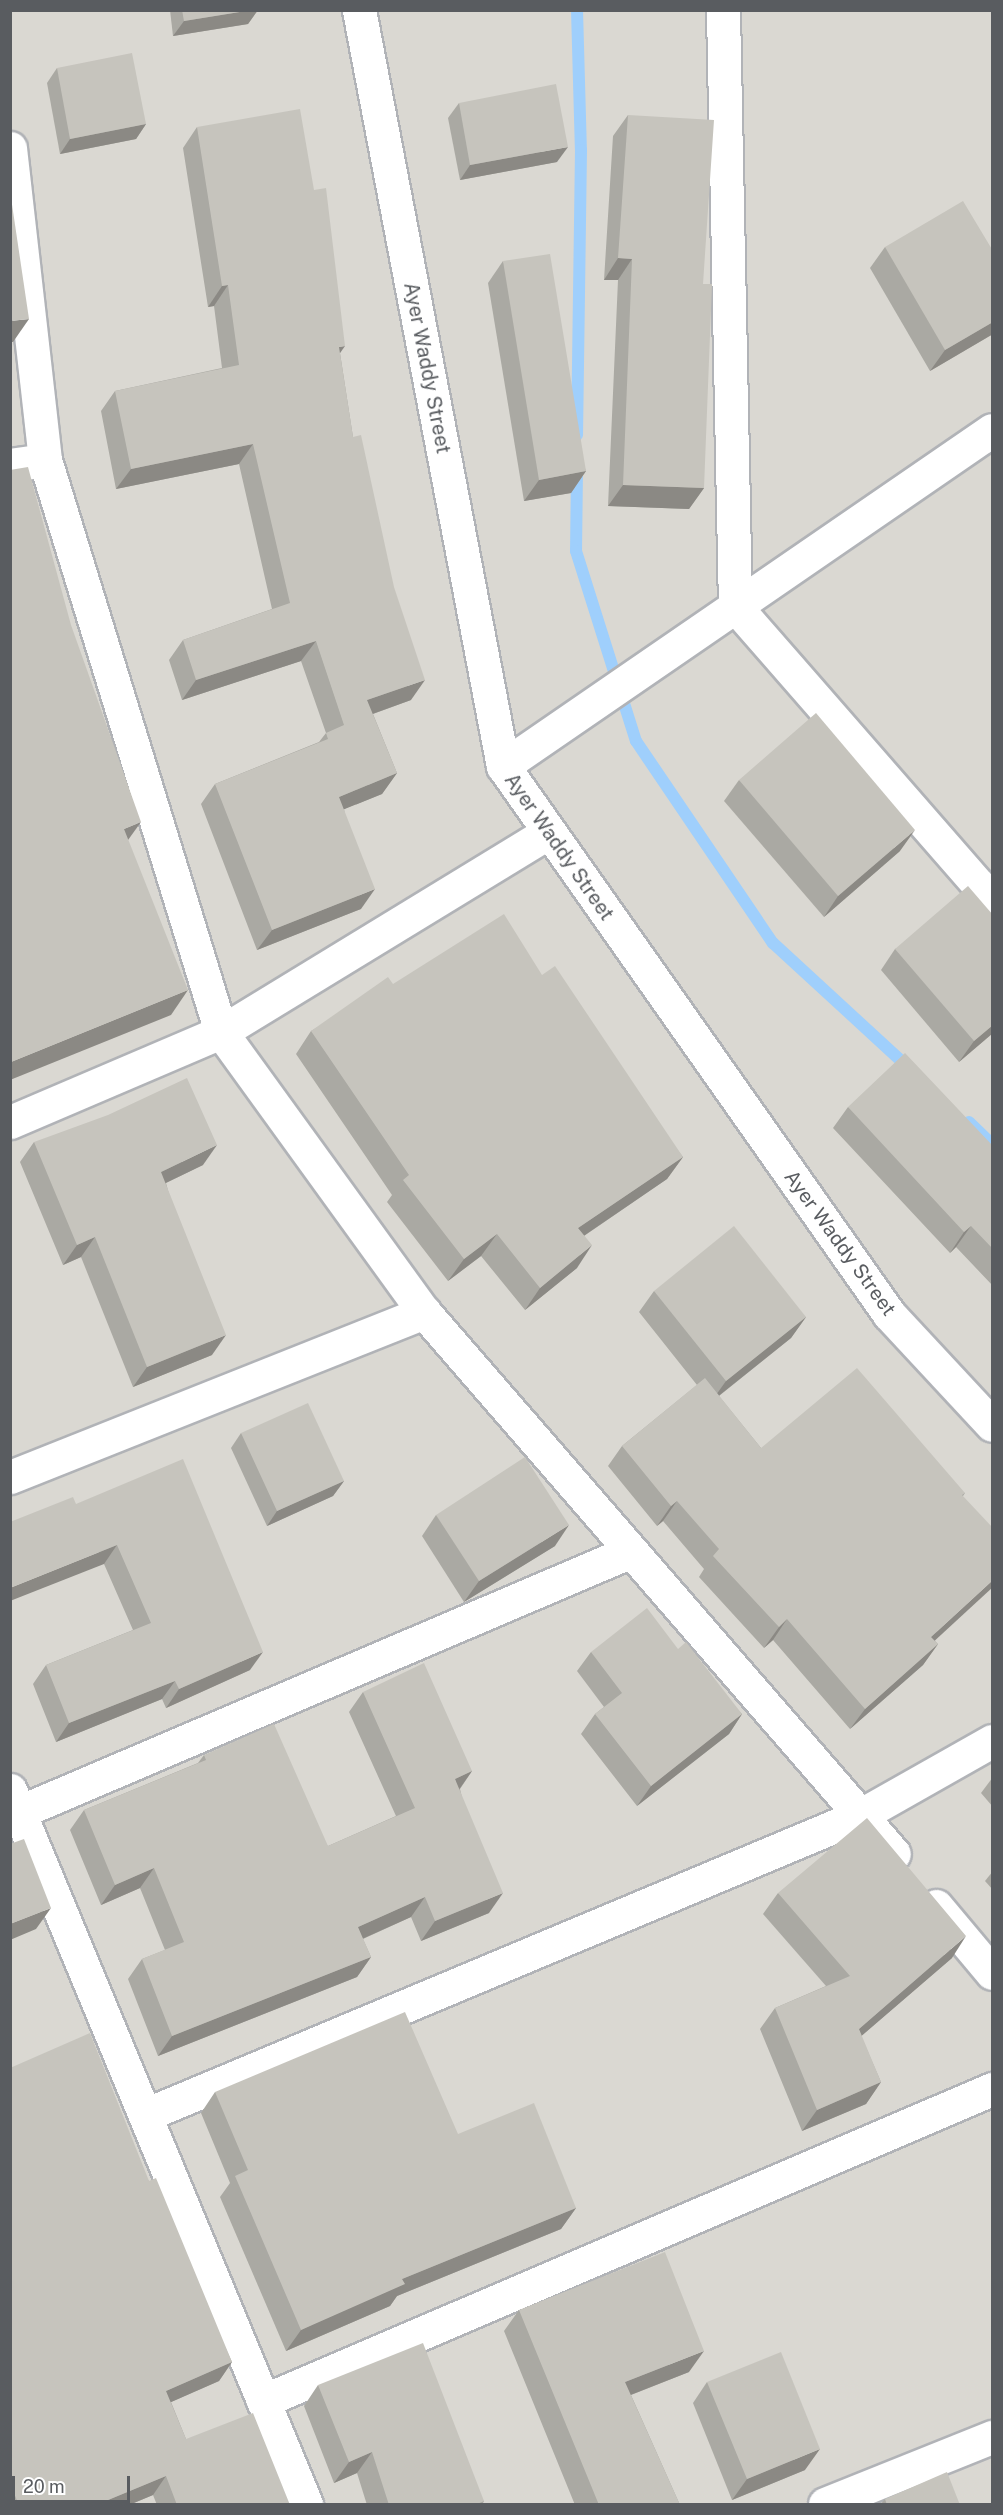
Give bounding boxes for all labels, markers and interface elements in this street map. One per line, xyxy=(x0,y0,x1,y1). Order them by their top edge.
street label: Ayer Waddy Street xyxy=(399,280,455,456)
street label: Ayer Waddy Street xyxy=(499,769,619,925)
street label: Ayer Waddy Street xyxy=(779,1165,901,1321)
scale bar xyxy=(15,2464,134,2502)
text: 20 m xyxy=(23,2476,65,2497)

